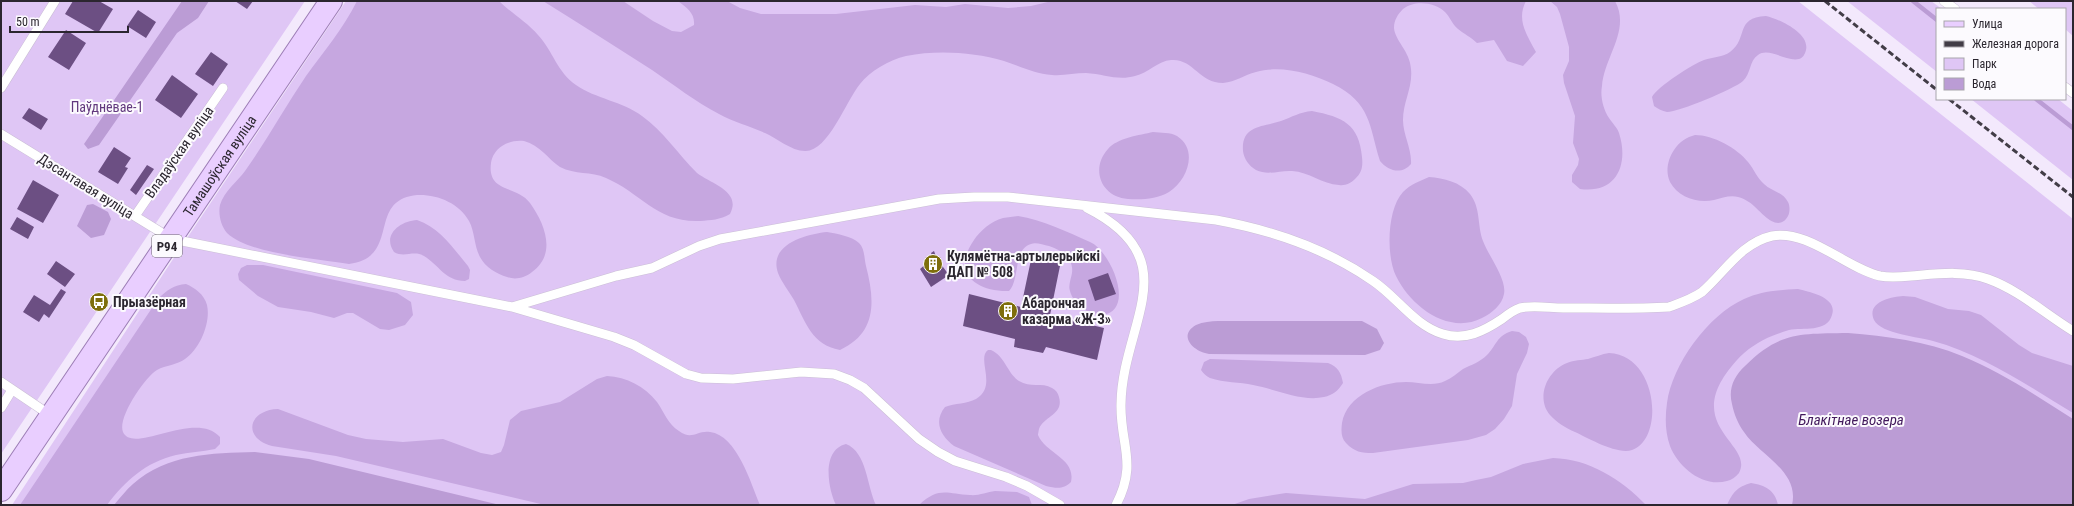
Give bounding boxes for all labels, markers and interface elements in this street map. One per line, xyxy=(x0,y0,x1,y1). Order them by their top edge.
scale bar xyxy=(10,8,128,34)
legend xyxy=(1936,8,2066,100)
text: 50 m xyxy=(16,15,40,29)
text: Улица xyxy=(1972,17,2003,31)
text: Железная дорога xyxy=(1972,37,2059,51)
text: Парк xyxy=(1972,57,1997,71)
text: Вода xyxy=(1972,77,1997,91)
park label: Паўднёвае-1 xyxy=(71,99,143,115)
street label: Владаўская вуліца xyxy=(141,103,217,201)
street label: Тамашоўская вуліца xyxy=(180,112,259,219)
street label: Дэсантавая вуліца xyxy=(35,150,137,222)
road number: Р94 xyxy=(152,235,182,257)
place label: Кулямётна-артылерыйскі ДАП № 508 xyxy=(947,248,1100,280)
building icon: Кулямётна-артылерыйскі ДАП № 508 xyxy=(922,253,944,275)
bus stop icon: Прыазёрная xyxy=(88,291,110,313)
place label: Прыазёрная xyxy=(113,294,186,310)
place label: Абарончая казарма «Ж-З» xyxy=(1022,295,1111,327)
building icon: Абарончая казарма «Ж-З» xyxy=(997,300,1019,322)
water label: Блакітнае возера xyxy=(1798,411,1904,429)

